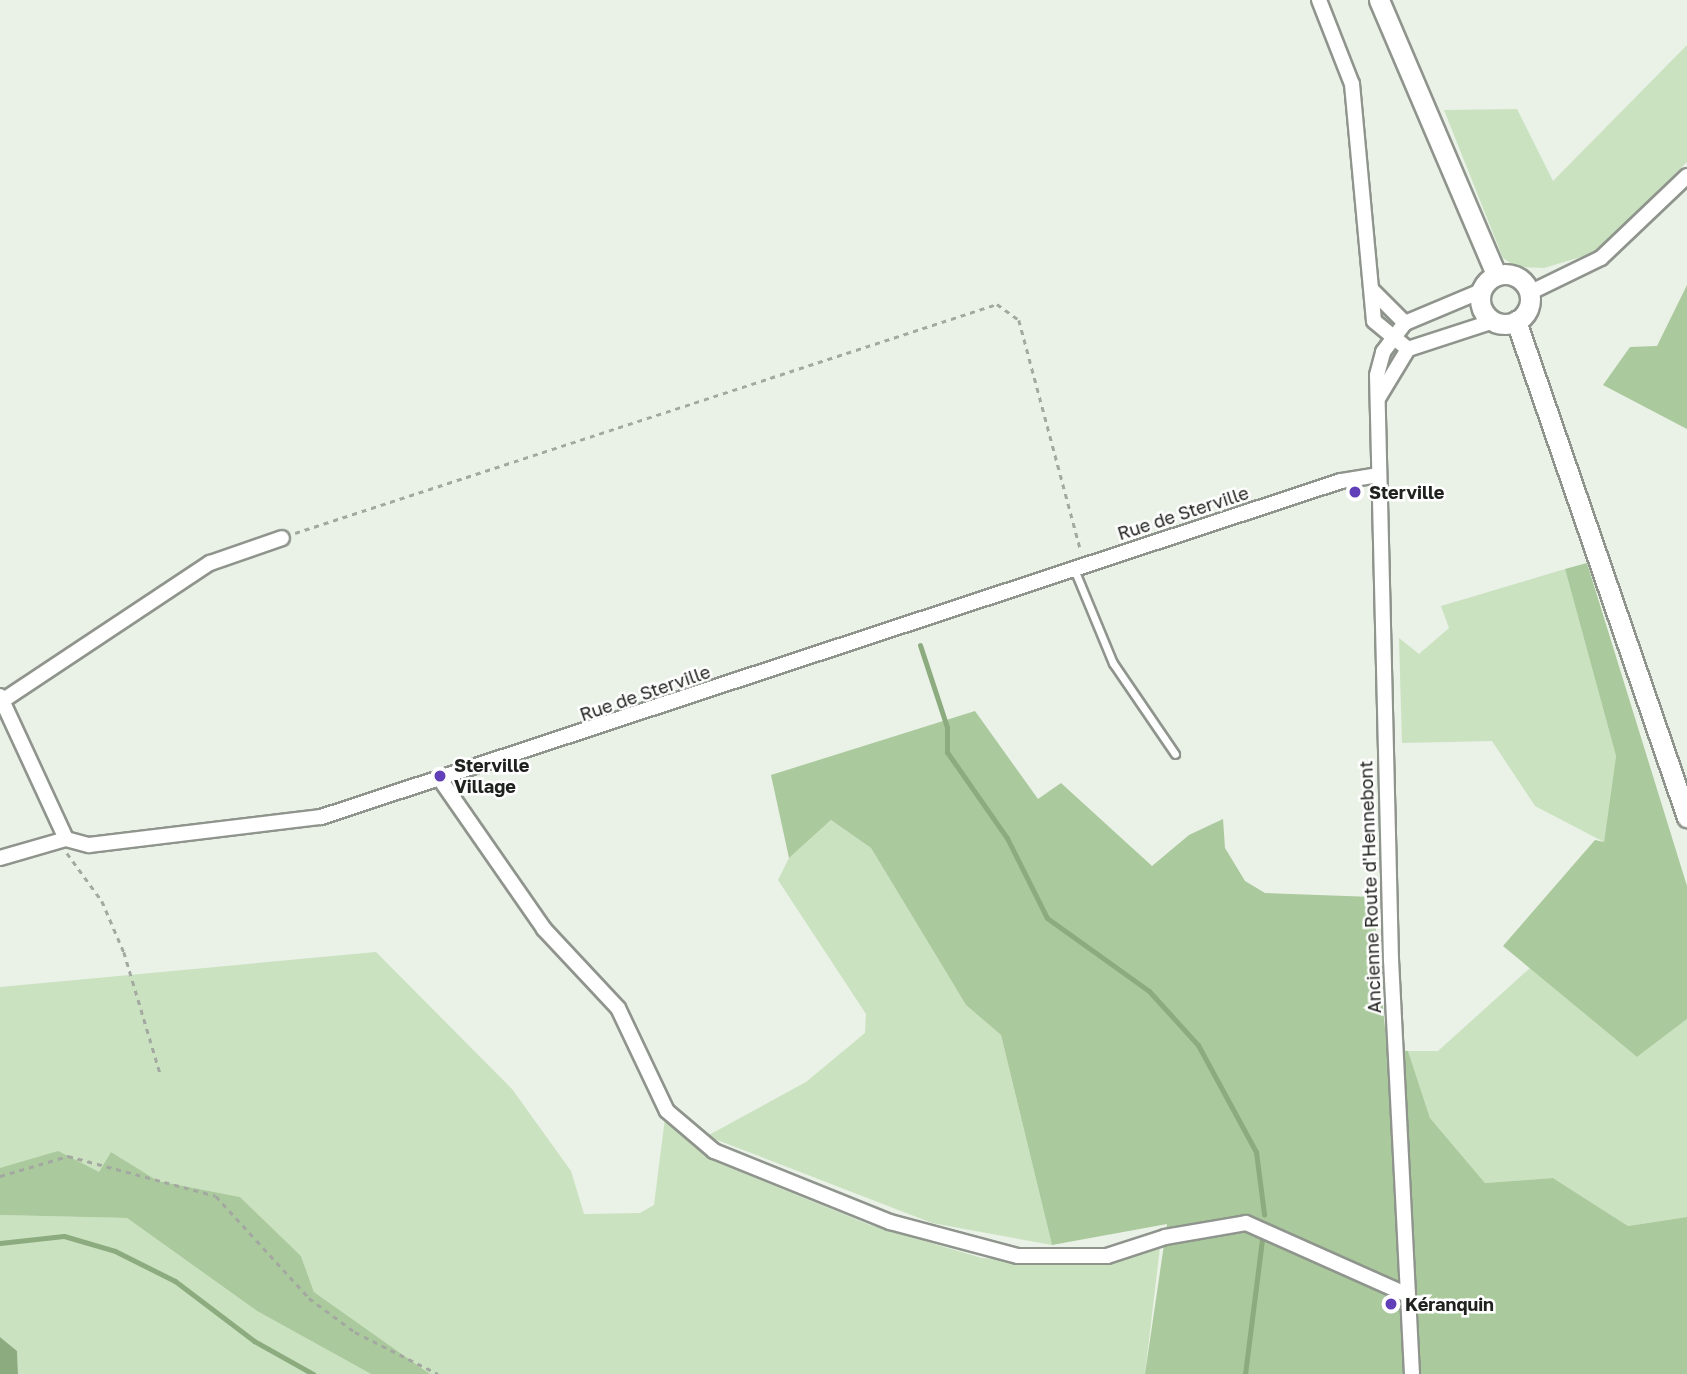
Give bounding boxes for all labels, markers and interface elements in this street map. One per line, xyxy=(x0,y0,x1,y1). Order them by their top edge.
place label: Sterville xyxy=(1369,481,1444,503)
street label: Rue de Sterville xyxy=(1115,482,1251,544)
marker: Sterville xyxy=(1347,484,1363,500)
street label: Rue de Sterville xyxy=(577,661,713,725)
place label: Sterville Village xyxy=(454,755,529,798)
street label: Ancienne Route d'Hennebont xyxy=(1355,760,1385,1014)
marker: Sterville Village xyxy=(432,768,448,784)
place label: Kéranquin xyxy=(1405,1293,1494,1315)
marker: Kéranquin xyxy=(1383,1296,1399,1312)

